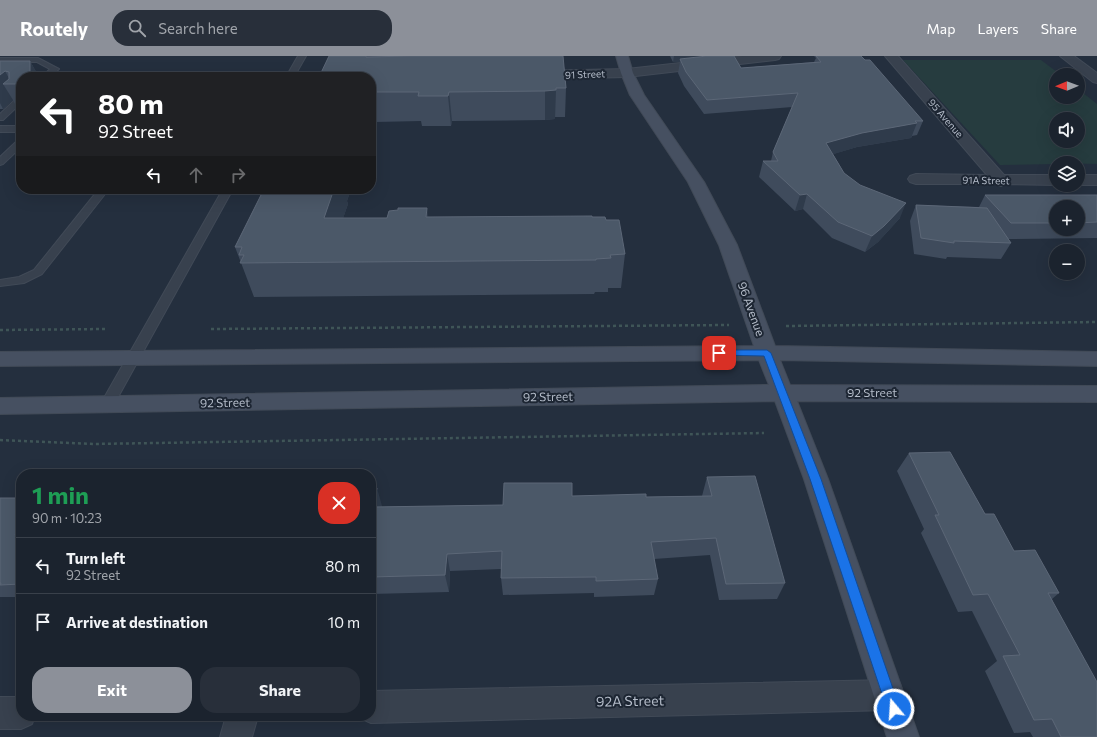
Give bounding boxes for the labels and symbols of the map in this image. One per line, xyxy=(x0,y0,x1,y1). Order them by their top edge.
street label: 91 Street xyxy=(565,67,605,81)
north arrow xyxy=(1049,68,1085,104)
street label: 95 Avenue xyxy=(926,96,966,140)
street label: 91A Street xyxy=(962,174,1010,186)
street label: 96 Avenue xyxy=(736,280,768,338)
pin xyxy=(702,336,736,370)
street label: 92 Street xyxy=(847,385,897,399)
street label: 92 Street xyxy=(523,389,573,403)
street label: 92 Street xyxy=(200,395,250,409)
position arrow xyxy=(873,688,915,730)
street label: 92A Street xyxy=(596,691,664,710)

